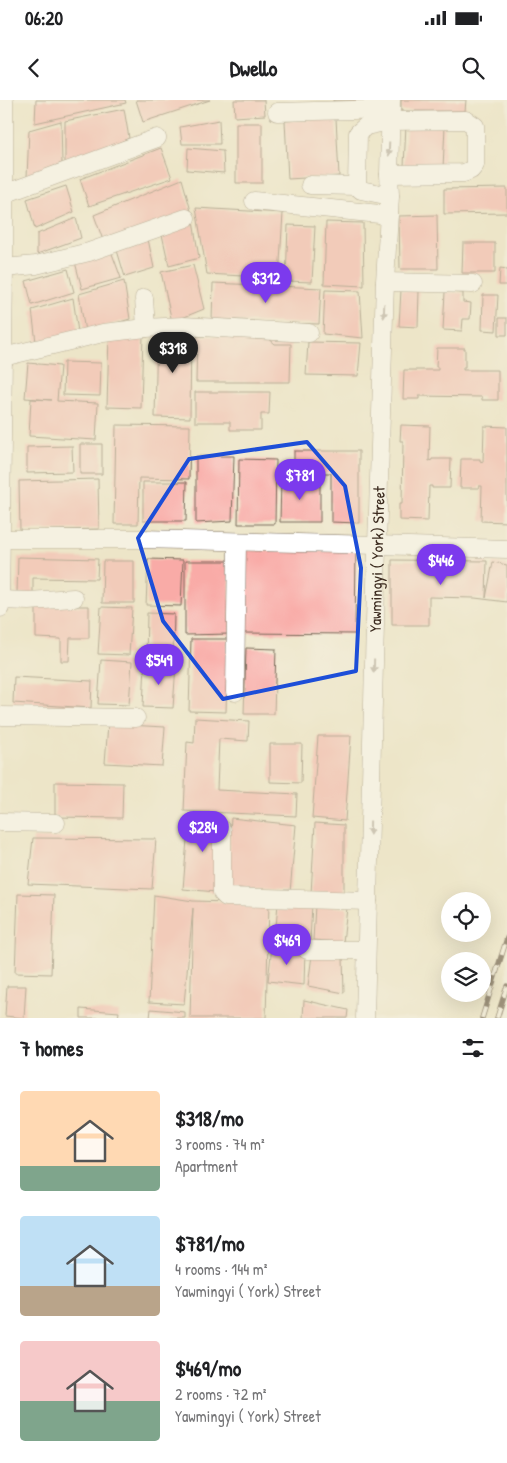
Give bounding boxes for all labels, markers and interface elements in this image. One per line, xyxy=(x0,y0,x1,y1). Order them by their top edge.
text: 06:20 xyxy=(25,5,63,31)
text: Dwello xyxy=(230,53,277,83)
icon: back xyxy=(20,54,48,82)
icon: search xyxy=(459,54,487,82)
one-way arrow xyxy=(385,141,393,157)
pin: $312 xyxy=(236,262,296,304)
text: $312 xyxy=(252,267,280,289)
one-way arrow xyxy=(380,303,388,319)
pin: $318 xyxy=(143,332,203,374)
text: $318 xyxy=(159,337,187,359)
pin: $781 xyxy=(270,458,330,501)
text: $781 xyxy=(286,464,314,486)
street label: Yawmingyi ( York) Street xyxy=(364,485,390,632)
pin: $446 xyxy=(411,544,471,586)
text: $446 xyxy=(428,549,454,571)
pin: $549 xyxy=(129,644,189,686)
text: $549 xyxy=(146,649,172,671)
one-way arrow xyxy=(370,658,378,674)
pin: $284 xyxy=(173,810,233,853)
text: $284 xyxy=(189,816,217,838)
one-way arrow xyxy=(365,821,373,837)
map controls xyxy=(441,892,491,1002)
button: locate xyxy=(441,892,491,942)
pin: $469 xyxy=(257,924,317,966)
text: $469 xyxy=(274,929,300,951)
button: layers xyxy=(441,952,491,1002)
text: 7 homes xyxy=(20,1034,83,1063)
icon: filters xyxy=(459,1034,487,1062)
text: $318/mo xyxy=(175,1104,243,1133)
icon: home xyxy=(60,1111,120,1171)
text: 3 rooms · 74 m² xyxy=(175,1133,265,1155)
text: Apartment xyxy=(175,1155,238,1177)
text: $781/mo xyxy=(175,1229,244,1258)
icon: home xyxy=(60,1236,120,1296)
text: 4 rooms · 144 m² xyxy=(175,1258,267,1280)
text: Yawmingyi ( York) Street xyxy=(175,1280,321,1302)
text: $469/mo xyxy=(175,1354,241,1383)
icon: home xyxy=(60,1361,120,1421)
text: 2 rooms · 72 m² xyxy=(175,1383,266,1405)
text: Yawmingyi ( York) Street xyxy=(175,1405,321,1427)

